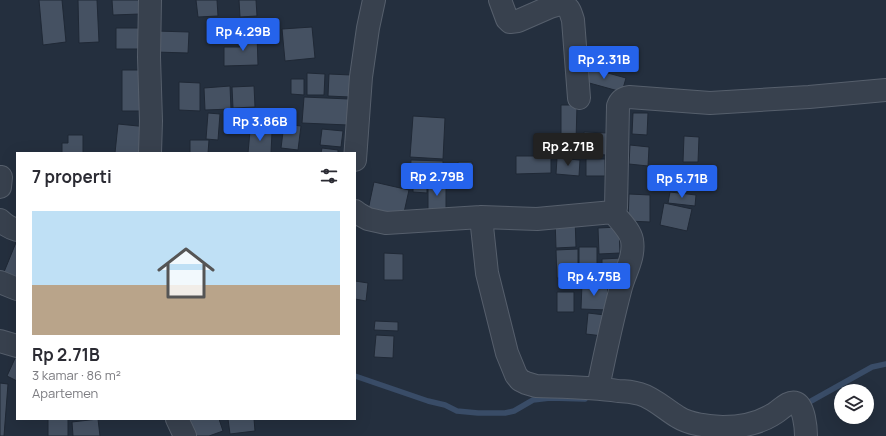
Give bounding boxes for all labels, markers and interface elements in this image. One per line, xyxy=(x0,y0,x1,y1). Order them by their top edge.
pin: Rp 4.29B xyxy=(202,18,284,52)
text: Rp 4.29B xyxy=(216,22,270,40)
pin: Rp 2.31B xyxy=(563,46,645,80)
text: Rp 2.31B xyxy=(578,50,630,68)
pin: Rp 3.86B xyxy=(219,108,301,142)
text: Rp 3.86B xyxy=(233,112,287,130)
pin: Rp 2.71B xyxy=(527,133,609,167)
text: Rp 2.71B xyxy=(542,137,594,155)
pin: Rp 2.79B xyxy=(396,163,478,197)
text: 7 properti xyxy=(32,165,112,188)
icon: filters xyxy=(318,165,340,187)
pin: Rp 5.71B xyxy=(641,165,723,199)
text: Rp 2.79B xyxy=(410,167,464,185)
text: Rp 5.71B xyxy=(656,169,708,187)
icon: home xyxy=(150,237,222,309)
pin: Rp 4.75B xyxy=(553,263,635,297)
text: Rp 4.75B xyxy=(567,267,621,285)
text: Rp 2.71B xyxy=(32,343,100,366)
text: 3 kamar · 86 m² xyxy=(32,366,121,384)
text: Apartemen xyxy=(32,384,98,402)
map controls xyxy=(834,384,874,424)
button: layers xyxy=(834,384,874,424)

